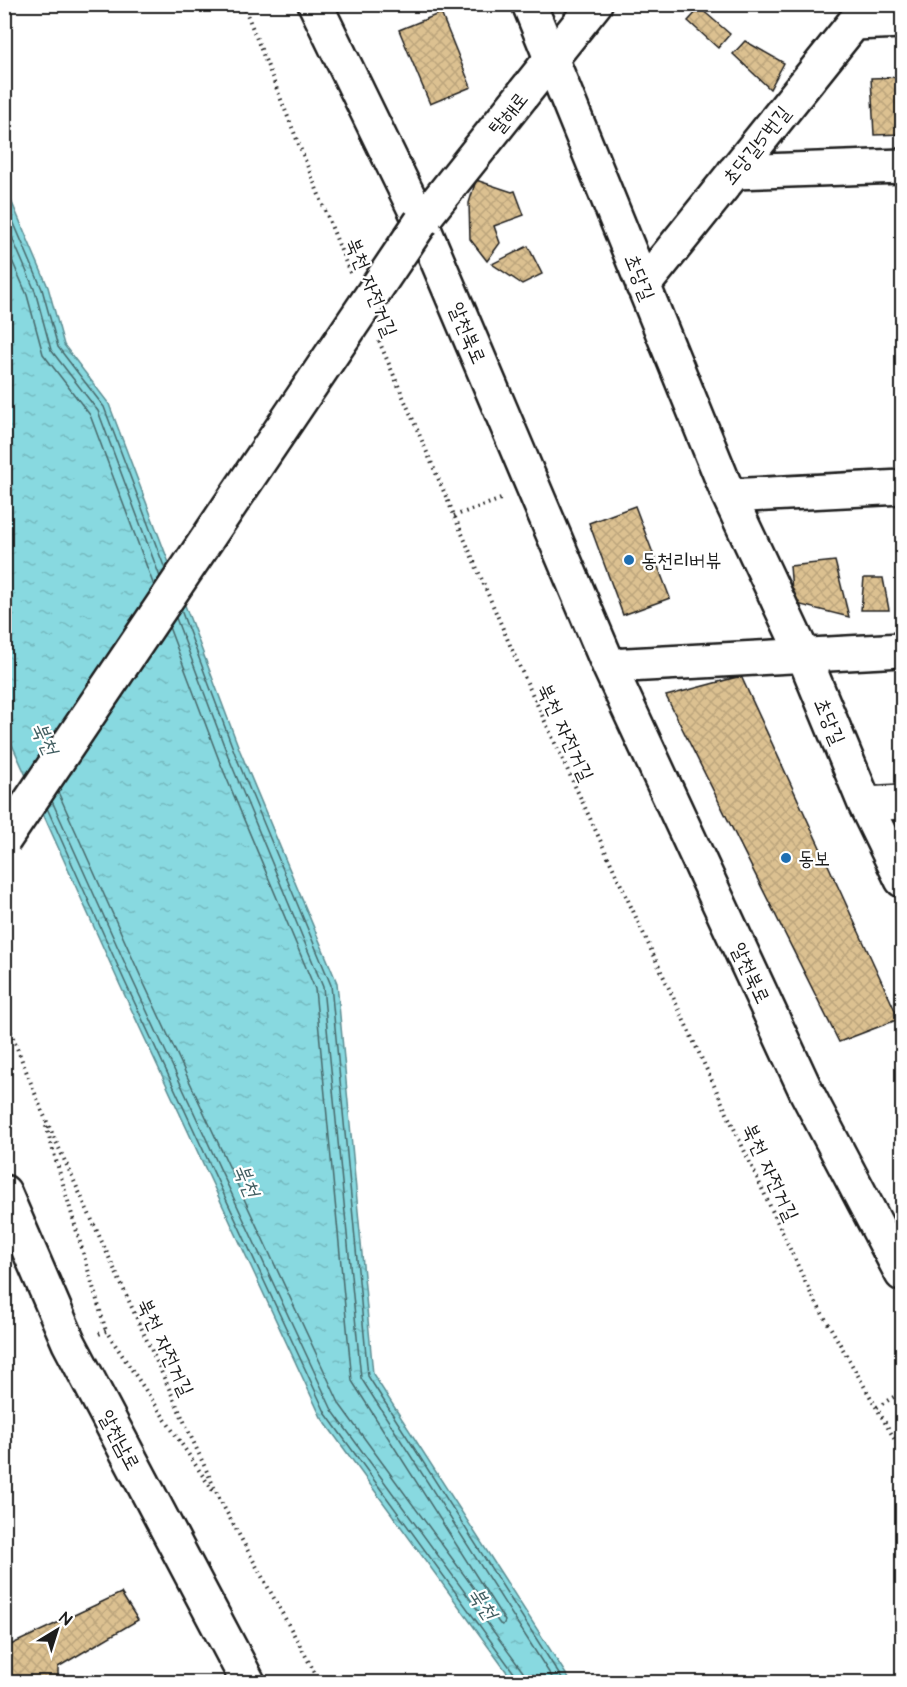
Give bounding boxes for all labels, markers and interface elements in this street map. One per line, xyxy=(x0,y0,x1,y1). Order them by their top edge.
street label: 탈해로 xyxy=(483,86,535,141)
street label: 초당길5번길 xyxy=(716,100,797,191)
street label: 북천 자전거길 xyxy=(339,234,404,341)
street label: 초당길 xyxy=(617,250,661,305)
street label: 알천북로 xyxy=(442,298,493,368)
place label: 동천리버뷰 xyxy=(641,547,721,575)
marker: 동천리버뷰 xyxy=(622,553,636,567)
street label: 북천 자전거길 xyxy=(530,679,600,786)
street label: 초당길 xyxy=(807,694,851,749)
water label: 북천 xyxy=(24,717,66,762)
place label: 동보 xyxy=(798,845,830,873)
marker: 동보 xyxy=(779,851,793,865)
street label: 알천북로 xyxy=(724,938,776,1009)
street label: 북천 자전거길 xyxy=(735,1119,805,1226)
water label: 북천 xyxy=(227,1159,267,1203)
street label: 북천 자전거길 xyxy=(130,1294,200,1401)
street label: 알천남로 xyxy=(92,1405,147,1475)
water label: 북천 xyxy=(461,1581,505,1627)
north arrow xyxy=(27,1600,87,1660)
text: N xyxy=(55,1607,76,1631)

